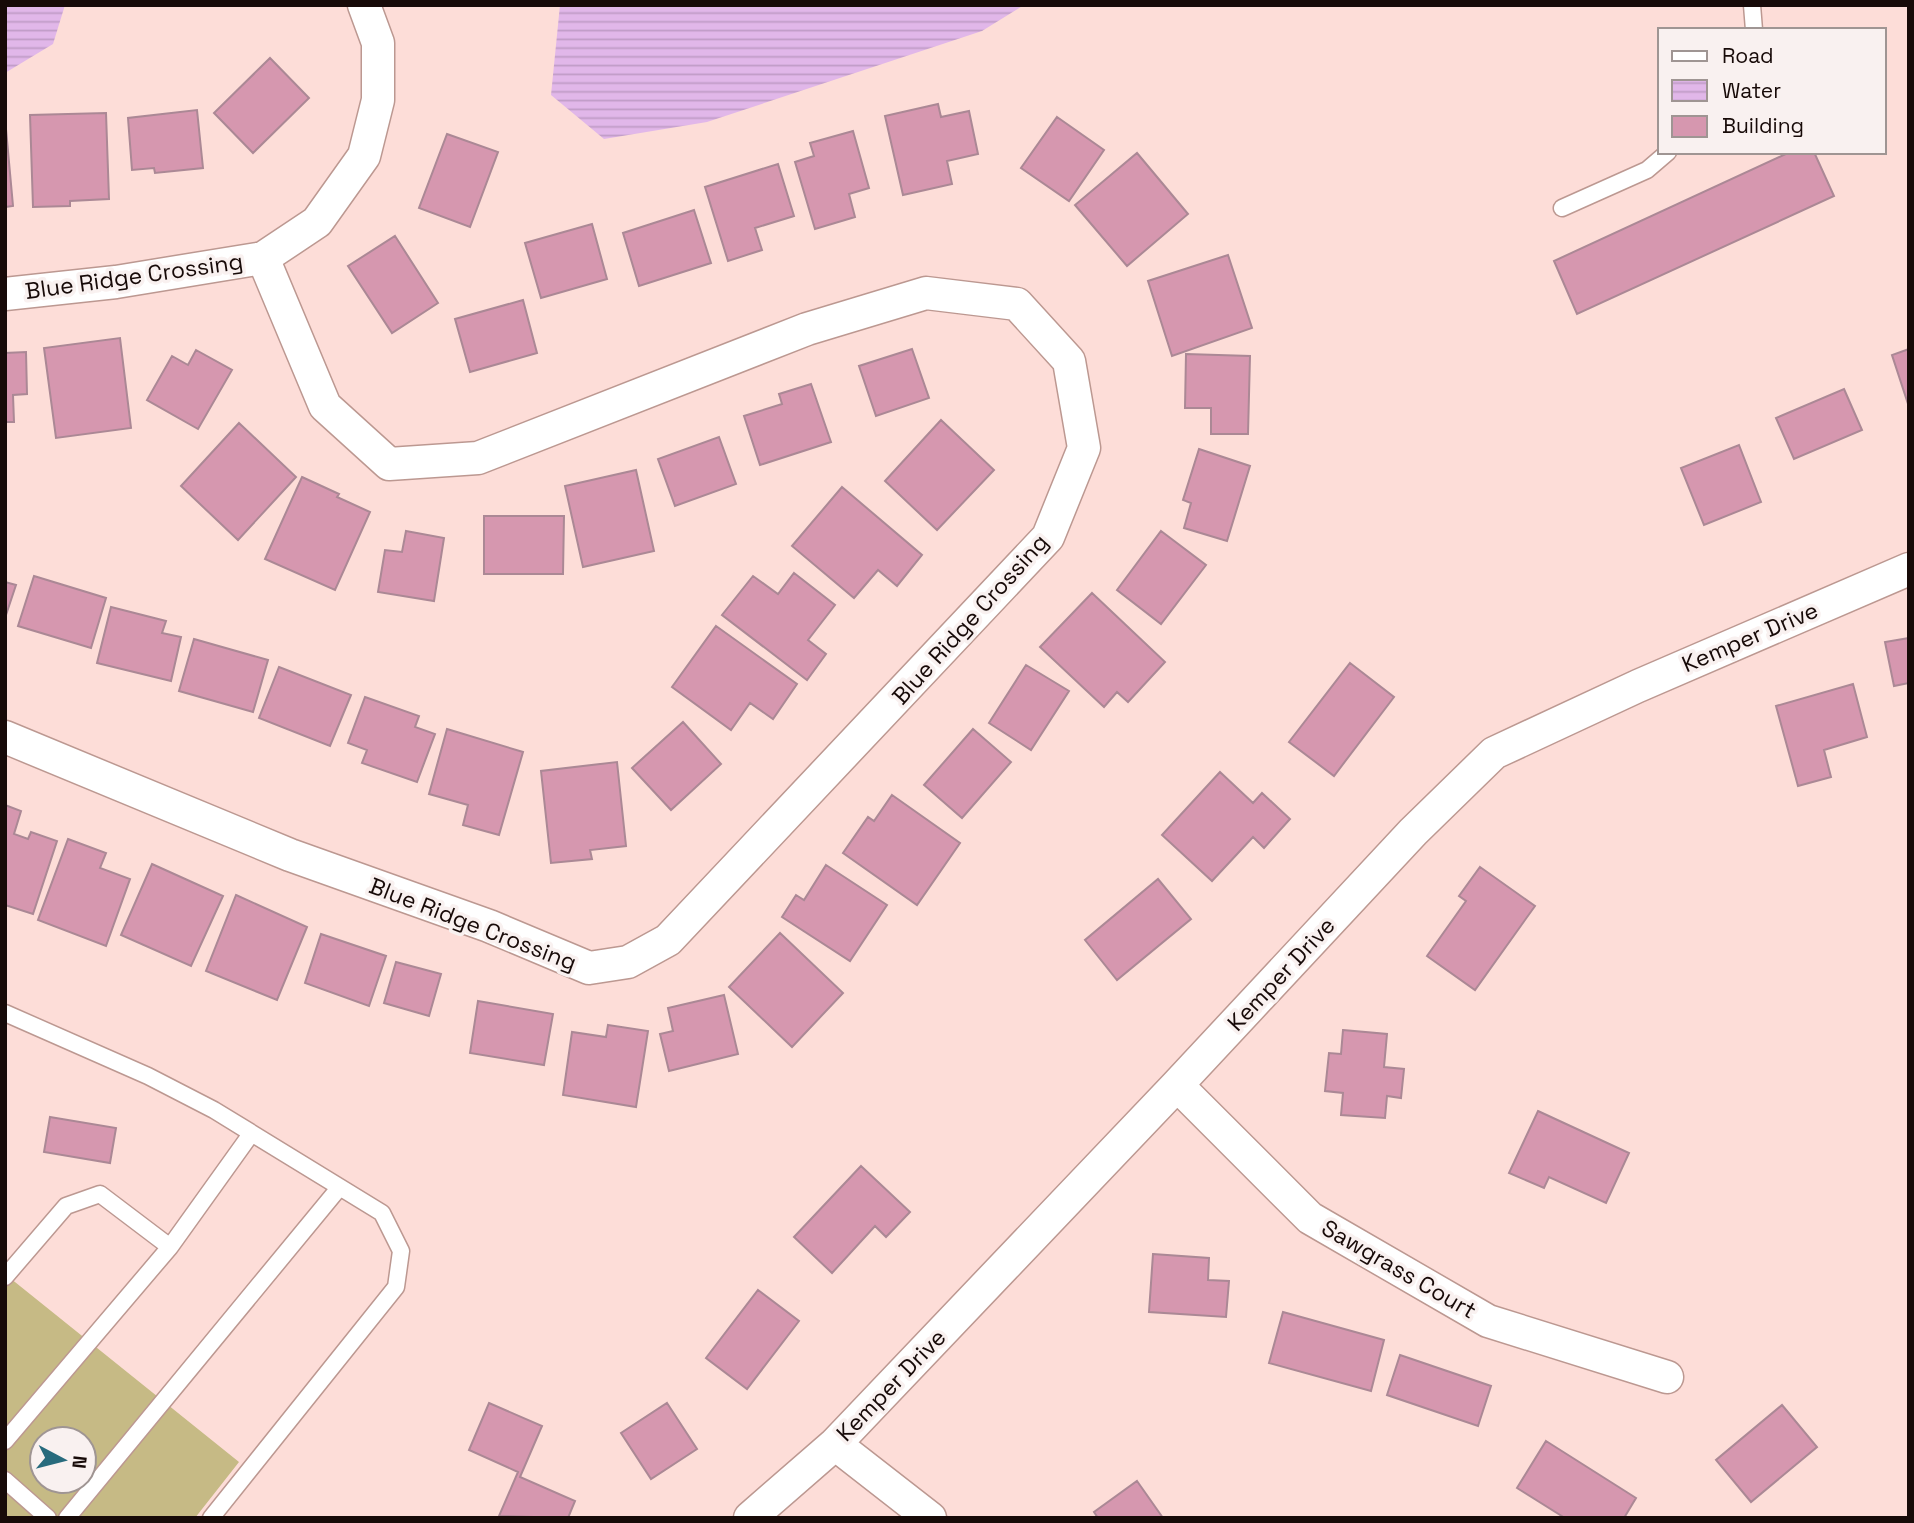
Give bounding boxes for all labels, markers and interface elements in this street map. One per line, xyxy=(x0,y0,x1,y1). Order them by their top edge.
legend xyxy=(1658,28,1886,154)
text: Road xyxy=(1722,42,1774,69)
text: Water xyxy=(1722,77,1781,104)
text: Building xyxy=(1722,112,1804,139)
street label: Blue Ridge Crossing xyxy=(23,246,245,306)
street label: Blue Ridge Crossing xyxy=(885,527,1055,711)
street label: Kemper Drive xyxy=(1677,595,1823,679)
street label: Blue Ridge Crossing xyxy=(365,871,581,977)
street label: Kemper Drive xyxy=(1221,911,1341,1037)
street label: Sawgrass Court xyxy=(1316,1213,1482,1325)
street label: Kemper Drive xyxy=(830,1322,952,1448)
north arrow xyxy=(28,1425,98,1495)
text: N xyxy=(66,1454,93,1470)

